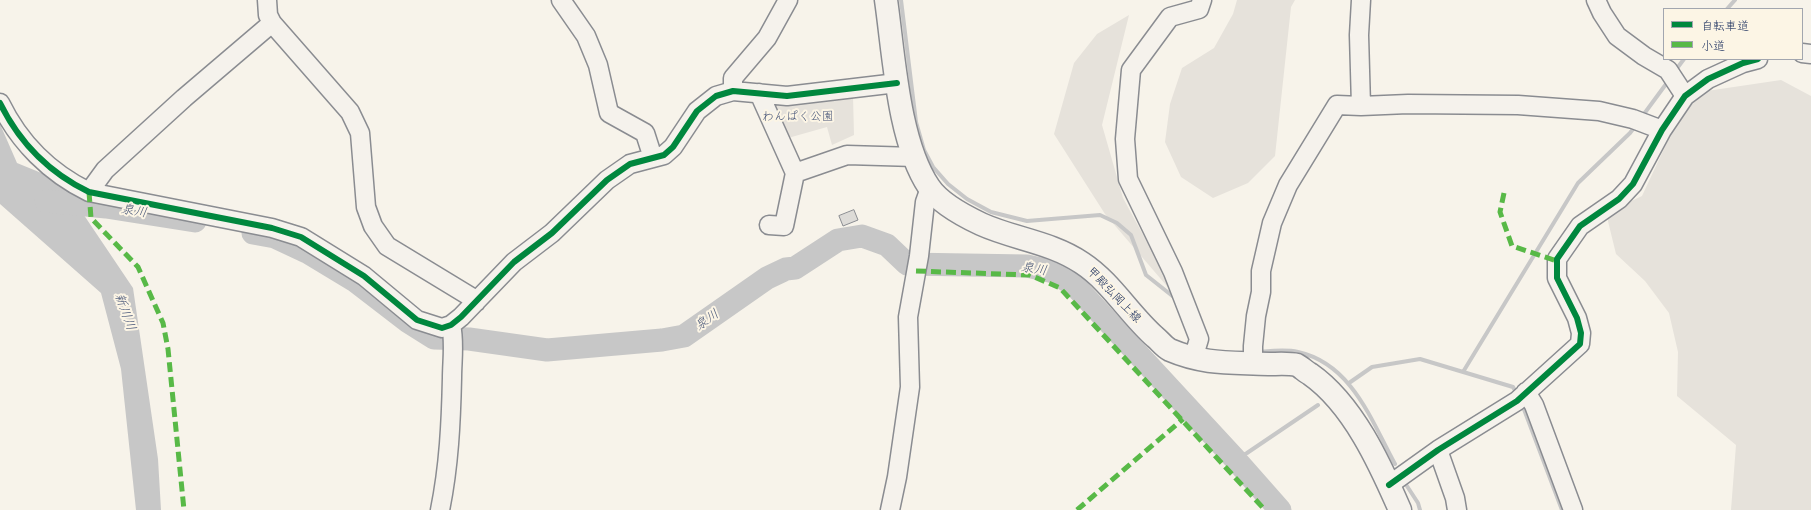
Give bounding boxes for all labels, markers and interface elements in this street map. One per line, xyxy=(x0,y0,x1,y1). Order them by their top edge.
legend xyxy=(1663,8,1803,60)
text: 自転車道 xyxy=(1701,19,1749,33)
text: 小道 xyxy=(1701,39,1725,53)
park label: わんぱく公園 xyxy=(762,110,834,124)
water label: 泉川 xyxy=(120,201,148,221)
water label: 泉川 xyxy=(1020,259,1048,279)
street label: 甲殿弘岡上線 xyxy=(1084,264,1144,326)
water label: 新川川 xyxy=(111,291,139,333)
water label: 泉川 xyxy=(692,306,722,334)

